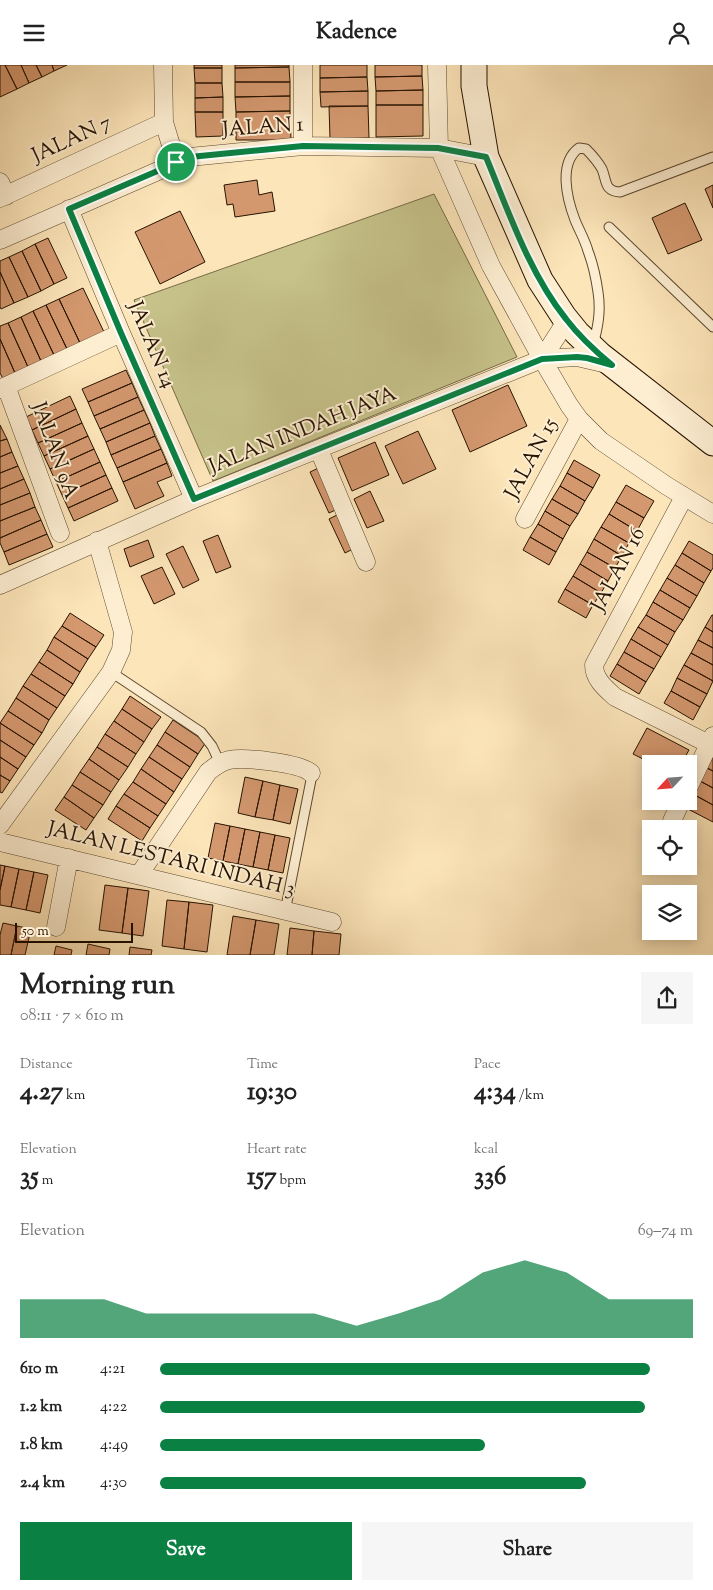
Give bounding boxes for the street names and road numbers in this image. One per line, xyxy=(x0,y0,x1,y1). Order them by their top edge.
street label: JALAN 7 xyxy=(26,108,117,172)
street label: JALAN 1 xyxy=(220,110,305,146)
street label: JALAN 14 xyxy=(119,296,183,393)
street label: JALAN INDAH JAYA xyxy=(203,380,402,483)
street label: JALAN 9A xyxy=(22,397,85,504)
street label: JALAN 15 xyxy=(498,413,566,506)
street label: JALAN 16 xyxy=(584,522,654,618)
street label: JALAN LESTARI INDAH 3 xyxy=(43,814,298,905)

